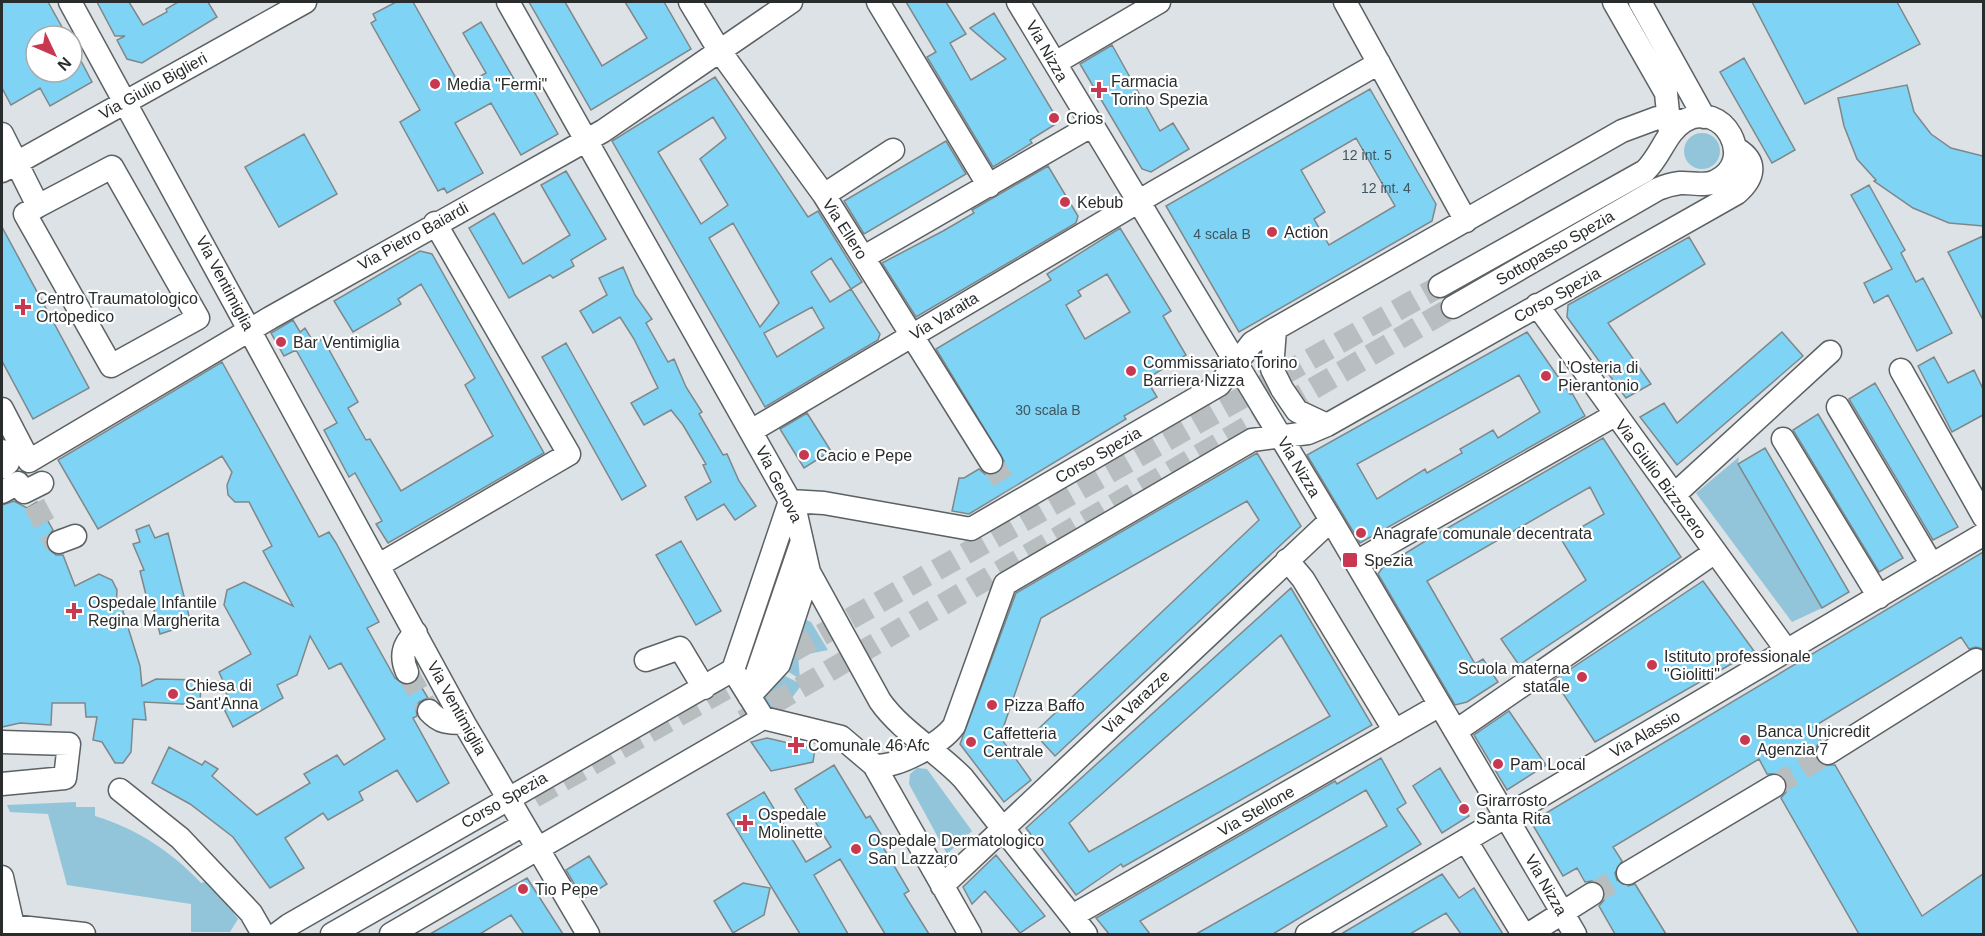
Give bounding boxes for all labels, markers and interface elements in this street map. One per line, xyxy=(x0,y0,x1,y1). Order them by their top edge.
street label: Via Nizza xyxy=(1023,18,1071,84)
north arrow xyxy=(24,24,84,84)
street label: Via Giulio Biglieri xyxy=(96,49,210,123)
text: N xyxy=(54,54,75,74)
place label: Farmacia Torino Spezia xyxy=(1111,73,1208,108)
place label: Media "Fermi" xyxy=(447,76,547,93)
marker: Media "Fermi" xyxy=(428,77,442,91)
marker: Farmacia Torino Spezia xyxy=(1092,83,1106,97)
place label: Crios xyxy=(1066,110,1103,127)
marker: Crios xyxy=(1047,111,1061,125)
house number: 12 int. 5 xyxy=(1342,147,1392,163)
house number: 12 int. 4 xyxy=(1361,180,1411,196)
place label: Kebub xyxy=(1077,194,1123,211)
marker: Kebub xyxy=(1058,195,1072,209)
street label: Via Ellero xyxy=(819,196,871,262)
street label: Via Pietro Baiardi xyxy=(355,199,471,273)
street label: Sottopasso Spezia xyxy=(1493,207,1617,289)
place label: Action xyxy=(1284,224,1328,241)
marker: Action xyxy=(1265,225,1279,239)
house number: 4 scala B xyxy=(1193,226,1251,242)
street label: Via Ventimiglia xyxy=(193,233,257,333)
street label: Corso Spezia xyxy=(1511,264,1603,326)
street label: Via Varaita xyxy=(907,289,981,343)
place label: Centro Traumatologico Ortopedico xyxy=(36,290,198,325)
marker: Centro Traumatologico Ortopedico xyxy=(14,298,32,316)
place label: Bar Ventimiglia xyxy=(293,334,400,351)
marker: Bar Ventimiglia xyxy=(274,335,288,349)
place label: Commissariato Torino Barriera Nizza xyxy=(1143,354,1298,389)
place label: L'Osteria di Pierantonio xyxy=(1558,359,1639,394)
marker: Commissariato Torino Barriera Nizza xyxy=(1124,364,1138,378)
marker: L'Osteria di Pierantonio xyxy=(1539,369,1553,383)
house number: 30 scala B xyxy=(1015,402,1081,418)
street label: Via Giulio Bizzozero xyxy=(1612,416,1710,542)
street label: Corso Spezia xyxy=(1052,424,1144,486)
street label: Via Nizza xyxy=(1274,434,1324,500)
street label: Via Genova xyxy=(753,443,806,525)
place label: Cacio e Pepe xyxy=(816,447,912,464)
marker: Cacio e Pepe xyxy=(797,448,811,462)
place label: Anagrafe comunale decentrata xyxy=(1373,525,1592,542)
marker: Anagrafe comunale decentrata xyxy=(1354,526,1368,540)
marker: Spezia xyxy=(1341,551,1359,569)
place label: Spezia xyxy=(1364,552,1413,569)
place label: Ospedale Infantile Regina Margherita xyxy=(88,594,220,629)
marker: Ospedale Infantile Regina Margherita xyxy=(65,602,83,620)
place label: Istituto professionale "Giolitti" xyxy=(1664,648,1811,683)
street label: Via Ventimiglia xyxy=(424,658,490,758)
marker: Istituto professionale "Giolitti" xyxy=(1645,658,1659,672)
place label: Scuola materna statale xyxy=(1458,660,1570,695)
street label: Via Varazze xyxy=(1099,667,1173,737)
marker: Scuola materna statale xyxy=(1575,670,1589,684)
place label: Chiesa di Sant'Anna xyxy=(185,677,258,712)
marker: Chiesa di Sant'Anna xyxy=(166,687,180,701)
place label: Pizza Baffo xyxy=(1004,697,1085,714)
marker: Pizza Baffo xyxy=(985,698,999,712)
street label: Via Alassio xyxy=(1607,707,1683,761)
place label: Banca Unicredit Agenzia 7 xyxy=(1757,723,1871,758)
place label: Caffetteria Centrale xyxy=(983,725,1057,760)
marker: Banca Unicredit Agenzia 7 xyxy=(1738,733,1752,747)
marker: Caffetteria Centrale xyxy=(964,735,978,749)
place label: Comunale 46 Afc xyxy=(808,737,930,754)
marker: Comunale 46 Afc xyxy=(789,738,803,752)
place label: Pam Local xyxy=(1510,756,1586,773)
marker: Pam Local xyxy=(1491,757,1505,771)
street label: Corso Spezia xyxy=(458,769,550,831)
street label: Via Stellone xyxy=(1215,782,1297,840)
place label: Girarrosto Santa Rita xyxy=(1476,792,1551,827)
marker: Girarrosto Santa Rita xyxy=(1457,802,1471,816)
place label: Ospedale Molinette xyxy=(758,806,827,841)
marker: Ospedale Molinette xyxy=(736,814,754,832)
place label: Ospedale Dermatologico San Lazzaro xyxy=(868,832,1044,867)
marker: Ospedale Dermatologico San Lazzaro xyxy=(849,842,863,856)
street label: Via Nizza xyxy=(1522,852,1570,918)
place label: Tio Pepe xyxy=(535,881,599,898)
marker: Tio Pepe xyxy=(516,882,530,896)

